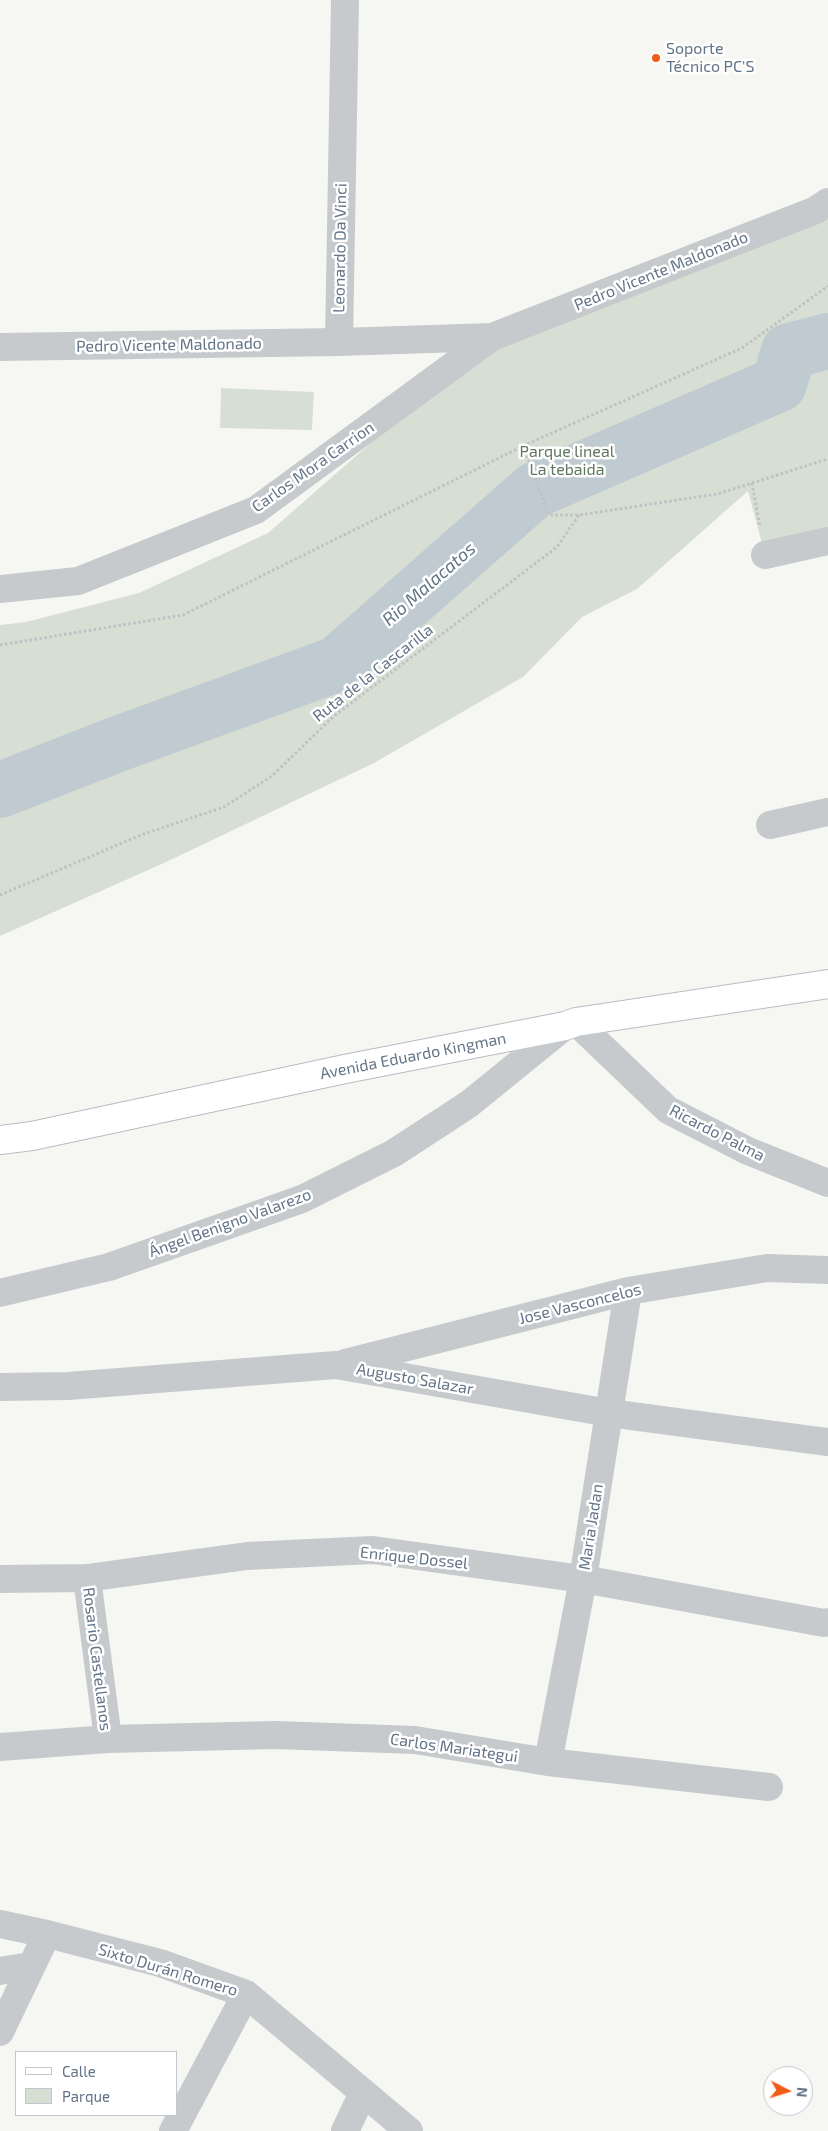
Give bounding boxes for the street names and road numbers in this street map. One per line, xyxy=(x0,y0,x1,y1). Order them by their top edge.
street label: Leonardo Da Vinci xyxy=(329,183,351,313)
street label: Pedro Vicente Maldonado xyxy=(571,227,751,315)
street label: Pedro Vicente Maldonado xyxy=(76,334,262,356)
street label: Carlos Mora Carrion xyxy=(248,418,378,516)
street label: Ruta de la Cascarilla xyxy=(309,620,437,726)
street label: Avenida Eduardo Kingman xyxy=(318,1029,508,1083)
street label: Ricardo Palma xyxy=(666,1101,768,1165)
street label: Ángel Benigno Valarezo xyxy=(146,1185,314,1261)
street label: Jose Vasconcelos xyxy=(517,1280,643,1328)
street label: Augusto Salazar xyxy=(355,1359,475,1399)
street label: Maria Jadan xyxy=(575,1483,607,1571)
street label: Enrique Dossel xyxy=(359,1543,469,1573)
street label: Rosario Castellanos xyxy=(79,1586,115,1732)
street label: Carlos Mariategui xyxy=(389,1730,519,1766)
street label: Sixto Durán Romero xyxy=(96,1940,240,2000)

